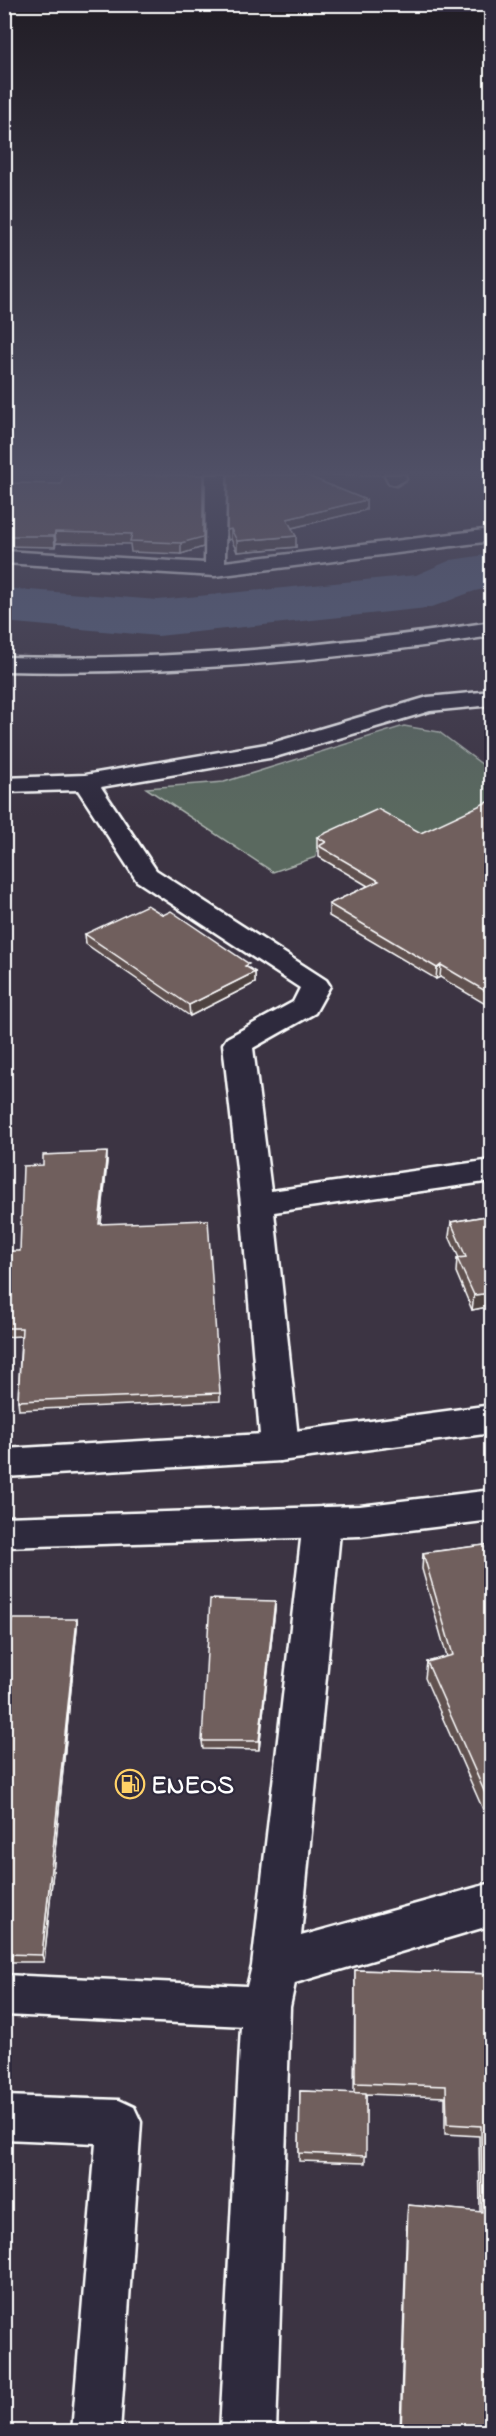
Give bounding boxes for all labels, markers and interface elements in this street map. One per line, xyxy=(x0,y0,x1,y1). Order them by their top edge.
fuel station icon: ENEOS xyxy=(114,1768,146,1800)
place label: ENEOS xyxy=(151,1768,234,1806)

